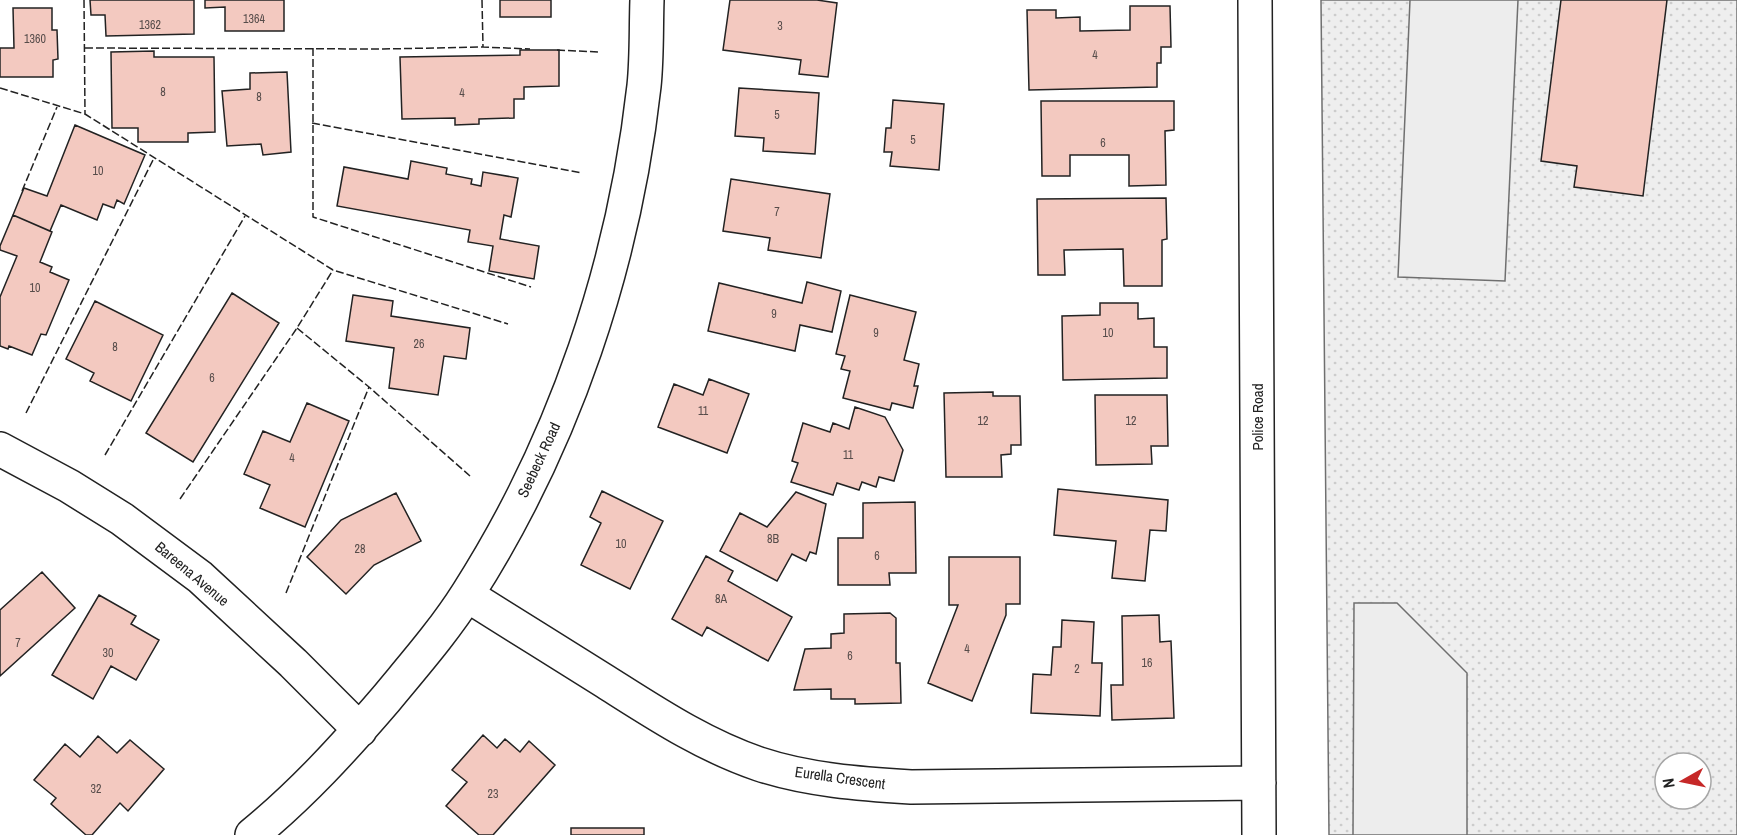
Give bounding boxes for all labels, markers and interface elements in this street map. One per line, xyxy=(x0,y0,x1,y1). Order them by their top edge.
house number: 1364 xyxy=(243,11,265,27)
house number: 1362 xyxy=(139,17,161,33)
house number: 3 xyxy=(777,18,783,34)
house number: 1360 xyxy=(24,31,46,47)
house number: 4 xyxy=(1092,47,1098,63)
house number: 8 xyxy=(160,84,166,100)
house number: 4 xyxy=(459,85,465,101)
house number: 8 xyxy=(256,89,262,105)
house number: 5 xyxy=(774,107,780,123)
house number: 5 xyxy=(910,132,916,148)
house number: 6 xyxy=(1100,135,1106,151)
house number: 10 xyxy=(93,163,103,179)
house number: 7 xyxy=(774,204,780,220)
house number: 10 xyxy=(30,280,40,296)
house number: 9 xyxy=(771,306,777,322)
house number: 9 xyxy=(873,325,879,341)
house number: 10 xyxy=(1103,325,1113,341)
house number: 26 xyxy=(414,336,424,352)
house number: 8 xyxy=(112,339,118,355)
house number: 6 xyxy=(209,370,215,386)
street label: Police Road xyxy=(1247,383,1268,451)
house number: 11 xyxy=(698,403,709,419)
house number: 12 xyxy=(978,413,988,429)
house number: 12 xyxy=(1126,413,1136,429)
street label: Seebeck Road xyxy=(512,419,565,501)
house number: 11 xyxy=(843,447,854,463)
house number: 4 xyxy=(289,450,295,466)
house number: 8B xyxy=(767,531,779,547)
street label: Bareena Avenue xyxy=(151,536,234,611)
house number: 10 xyxy=(616,536,626,552)
house number: 28 xyxy=(355,541,365,557)
house number: 6 xyxy=(874,548,880,564)
house number: 8A xyxy=(715,591,727,607)
house number: 7 xyxy=(15,635,21,651)
house number: 4 xyxy=(964,641,970,657)
house number: 30 xyxy=(103,645,113,661)
house number: 6 xyxy=(847,648,853,664)
house number: 16 xyxy=(1142,655,1152,671)
house number: 2 xyxy=(1074,661,1080,677)
north arrow xyxy=(1653,751,1713,811)
street label: Eurella Crescent xyxy=(794,761,887,794)
text: N xyxy=(1657,777,1680,790)
house number: 32 xyxy=(91,781,101,797)
house number: 23 xyxy=(488,786,498,802)

